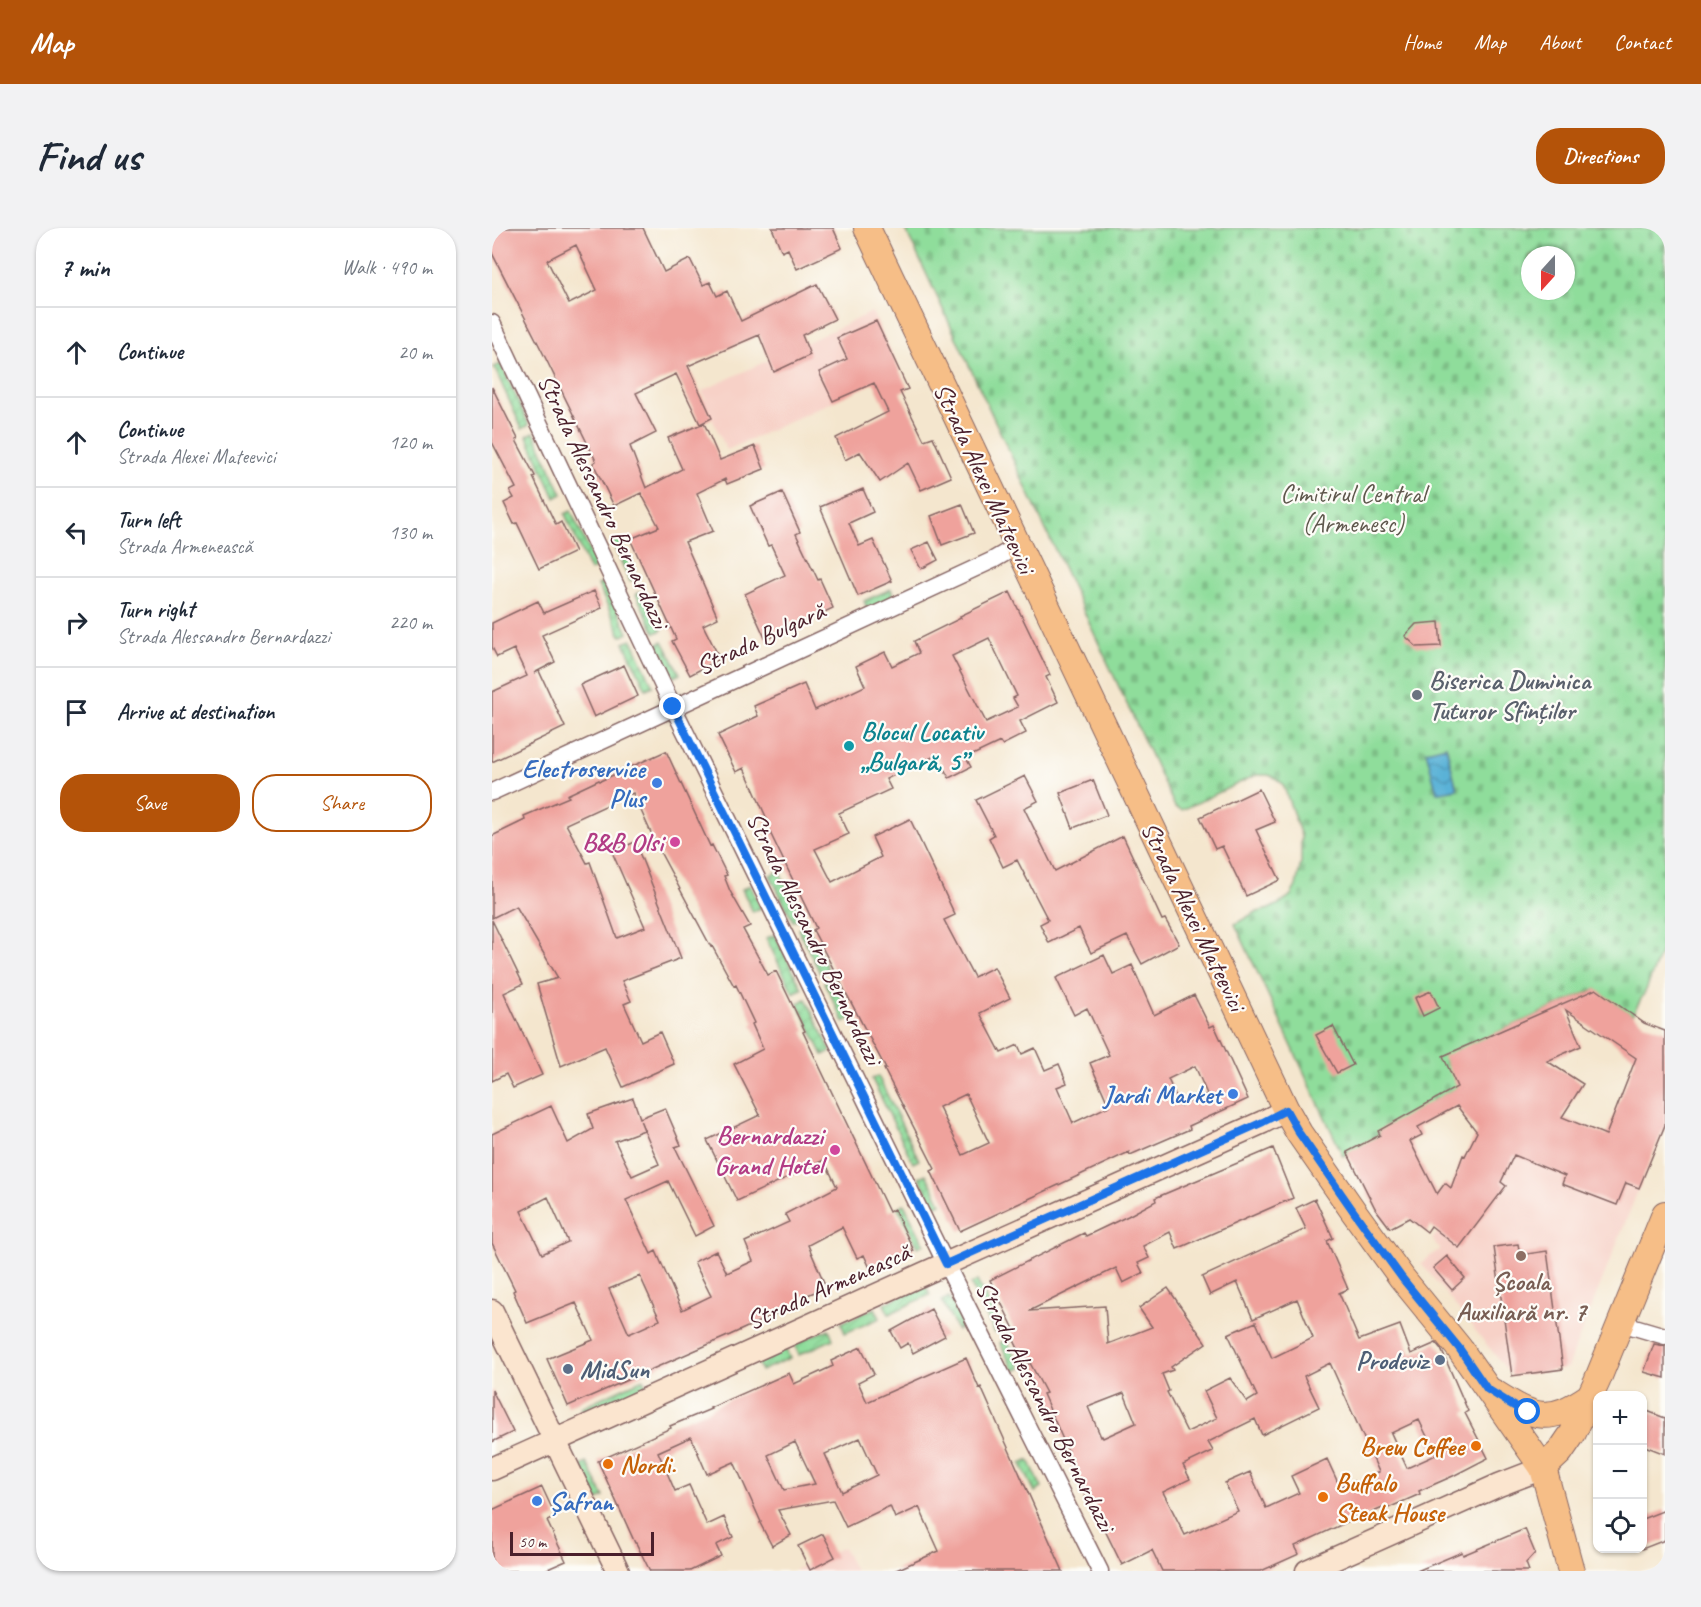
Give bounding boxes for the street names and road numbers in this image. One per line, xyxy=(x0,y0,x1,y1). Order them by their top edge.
street label: Strada Alessandro Bernardazzi xyxy=(530,369,678,636)
street label: Strada Alexei Mateevici xyxy=(926,378,1044,581)
street label: Strada Bulgară xyxy=(691,593,832,683)
street label: Strada Alessandro Bernardazzi xyxy=(739,807,891,1073)
street label: Strada Alexei Mateevici xyxy=(1134,816,1255,1019)
street label: Strada Armenească xyxy=(741,1235,918,1337)
street label: Strada Alessandro Bernardazzi xyxy=(968,1275,1125,1540)

